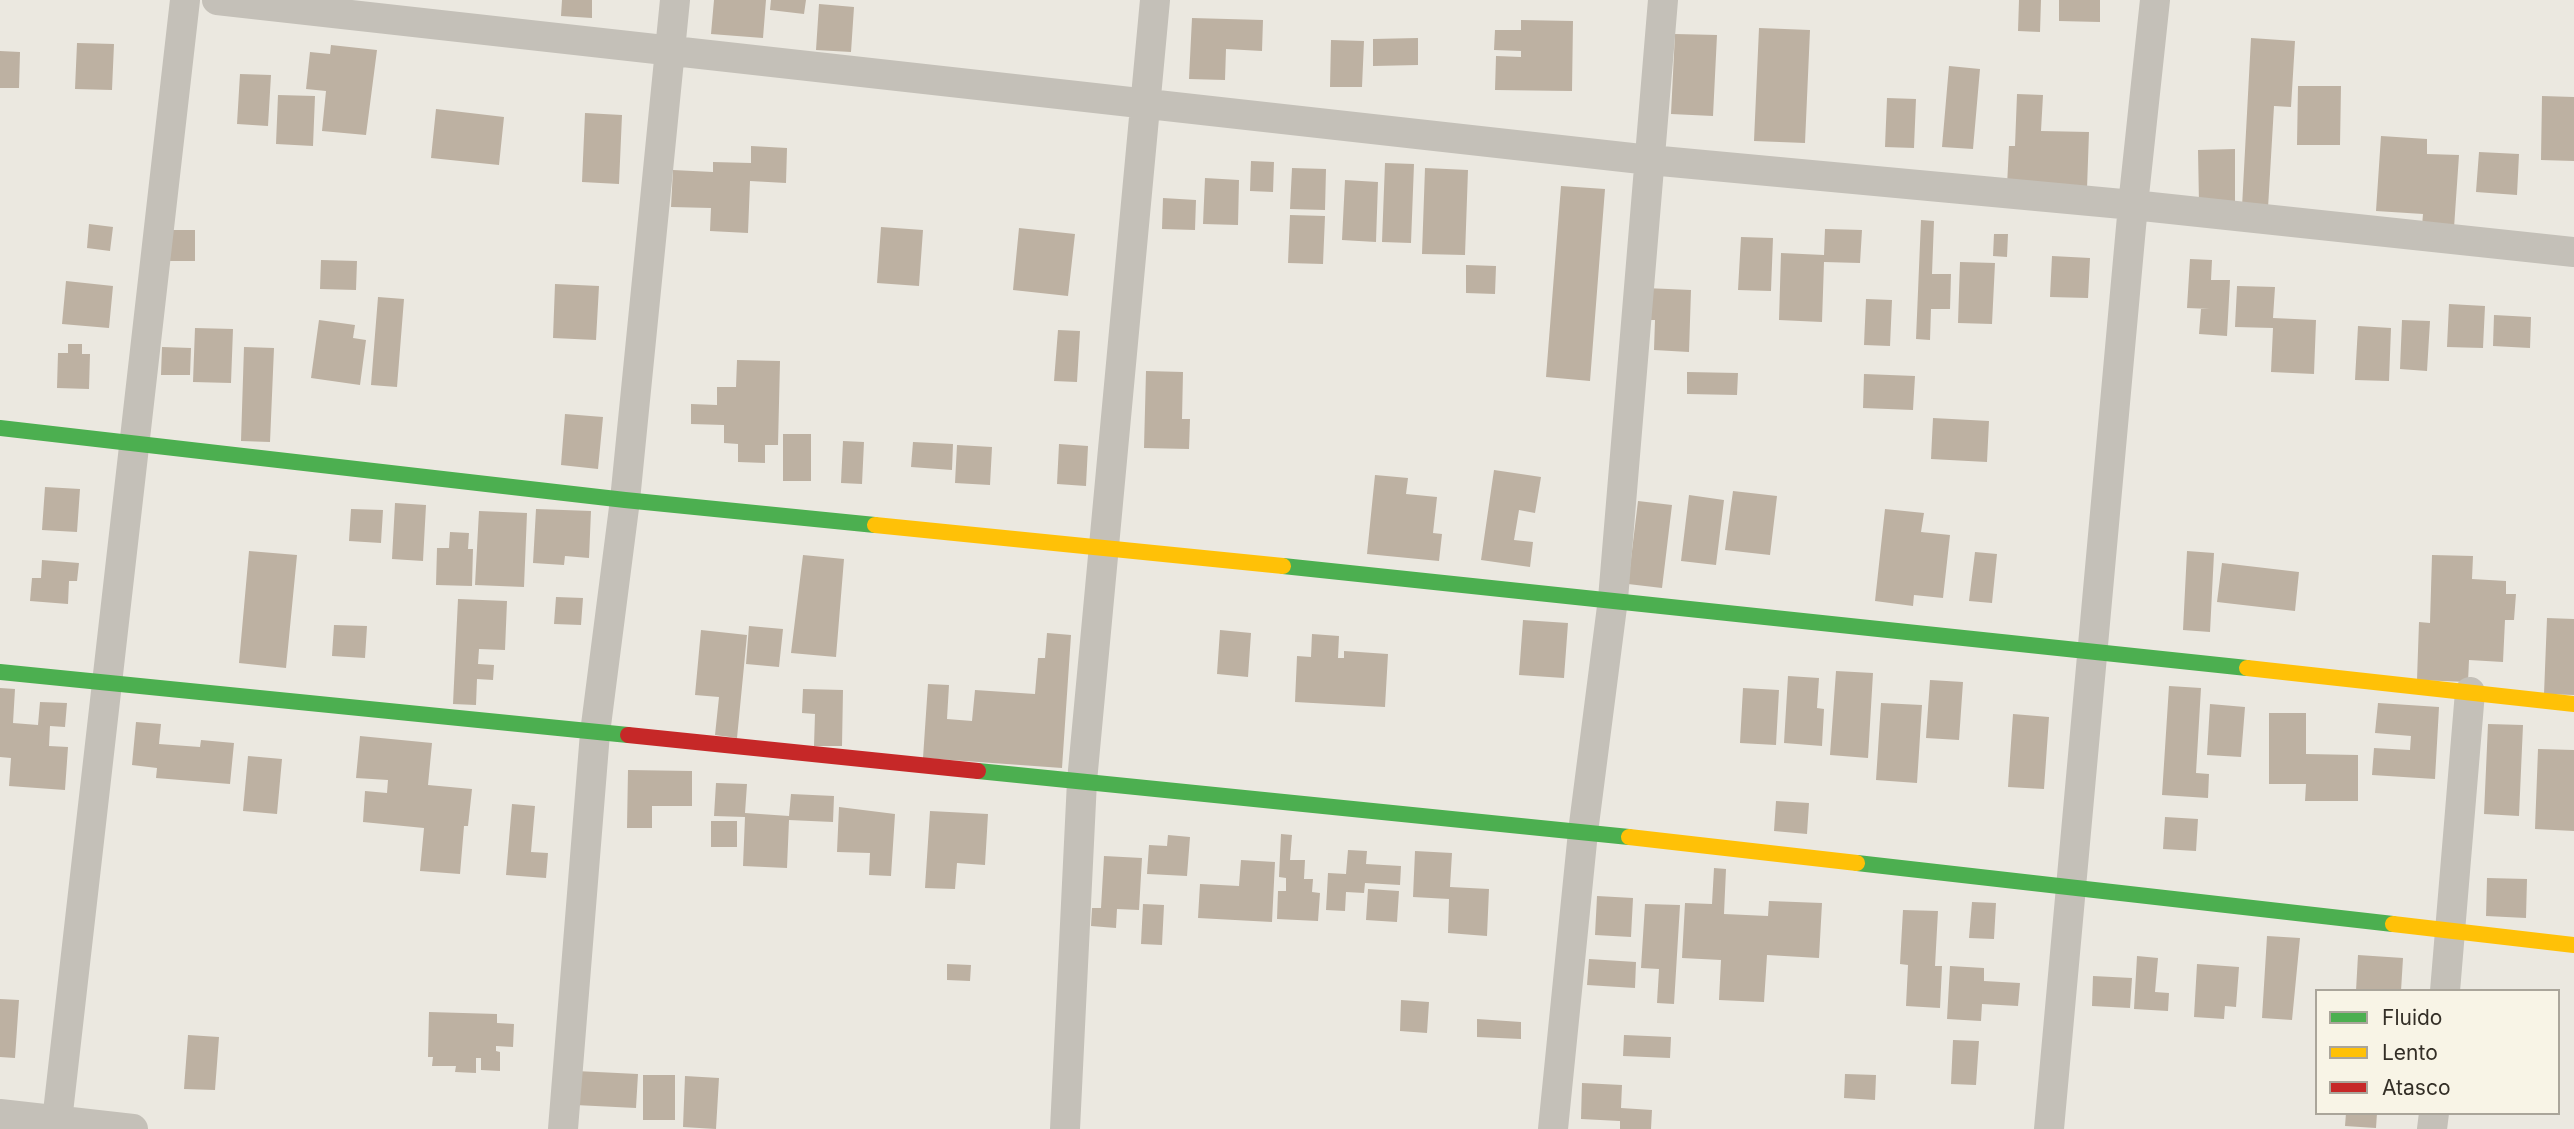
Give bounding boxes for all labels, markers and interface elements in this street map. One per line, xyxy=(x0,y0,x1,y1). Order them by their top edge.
legend xyxy=(2315,989,2560,1115)
text: Fluido xyxy=(2382,1005,2442,1030)
text: Lento xyxy=(2382,1040,2438,1065)
text: Atasco xyxy=(2382,1075,2451,1100)

